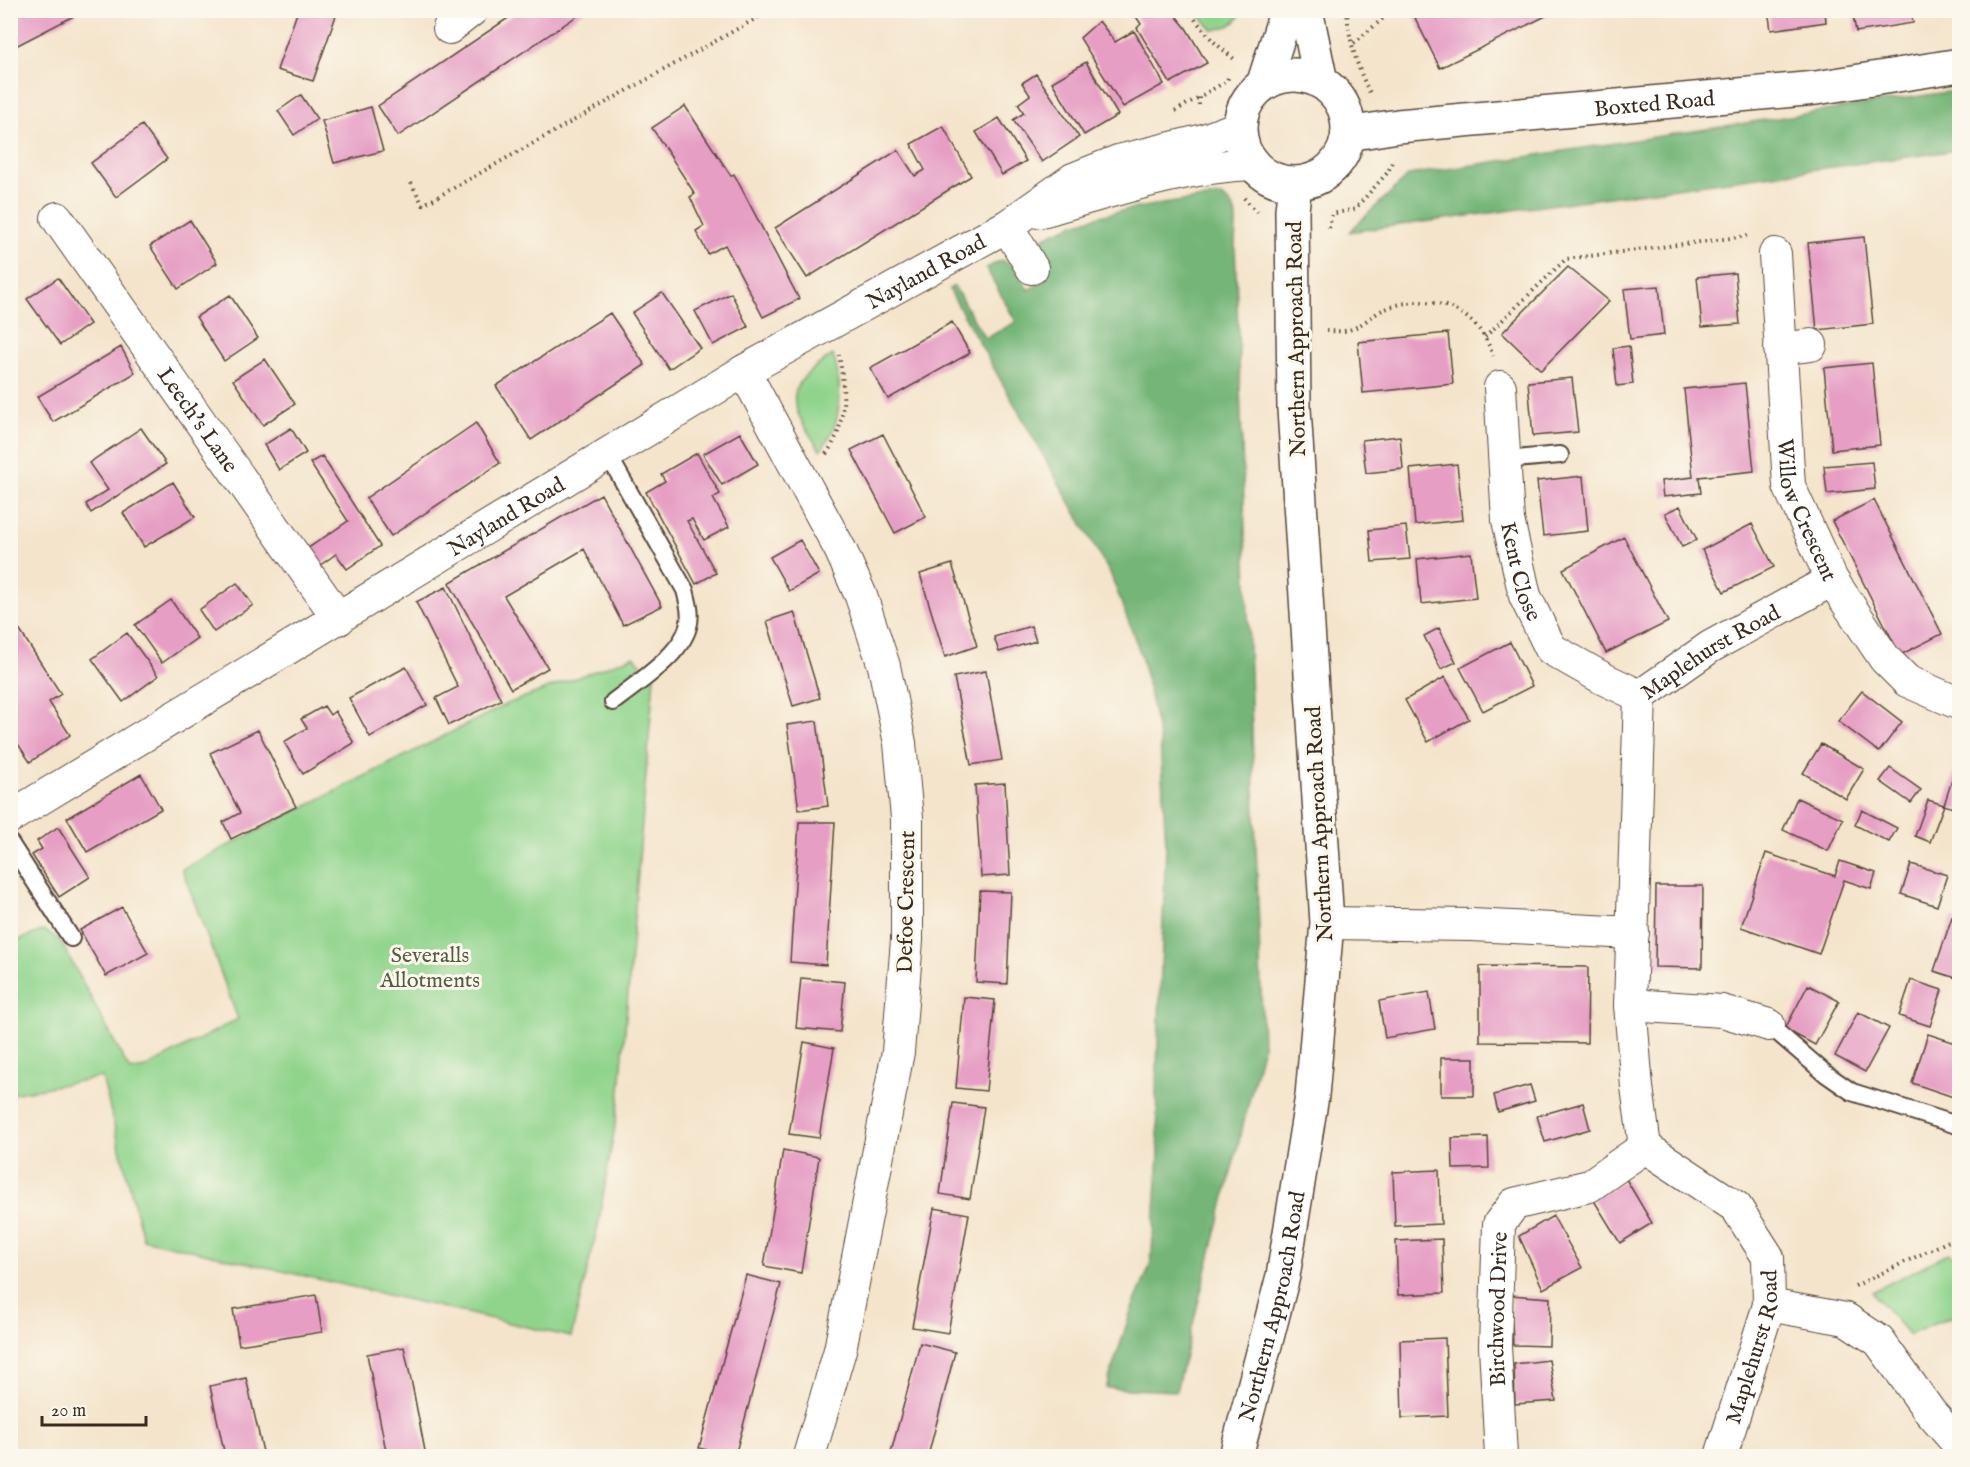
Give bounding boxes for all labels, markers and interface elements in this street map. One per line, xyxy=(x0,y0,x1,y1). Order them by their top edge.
street label: Boxted Road xyxy=(1593,85,1716,124)
street label: Northern Approach Road xyxy=(1281,221,1313,457)
street label: Nayland Road xyxy=(862,229,991,317)
street label: Leech's Lane xyxy=(150,362,244,479)
street label: Willow Crescent xyxy=(1770,438,1843,586)
street label: Nayland Road xyxy=(443,471,571,564)
street label: Kent Close xyxy=(1493,519,1547,626)
street label: Maplehurst Road xyxy=(1636,599,1786,707)
street label: Northern Approach Road xyxy=(1300,705,1340,942)
street label: Defoe Crescent xyxy=(892,830,922,974)
park label: Severalls Allotments xyxy=(379,942,480,995)
street label: Northern Approach Road xyxy=(1233,1189,1313,1425)
street label: Birchwood Drive xyxy=(1483,1231,1515,1387)
street label: Maplehurst Road xyxy=(1720,1269,1785,1428)
scale bar xyxy=(42,1389,146,1427)
text: 20 m xyxy=(51,1400,86,1423)

